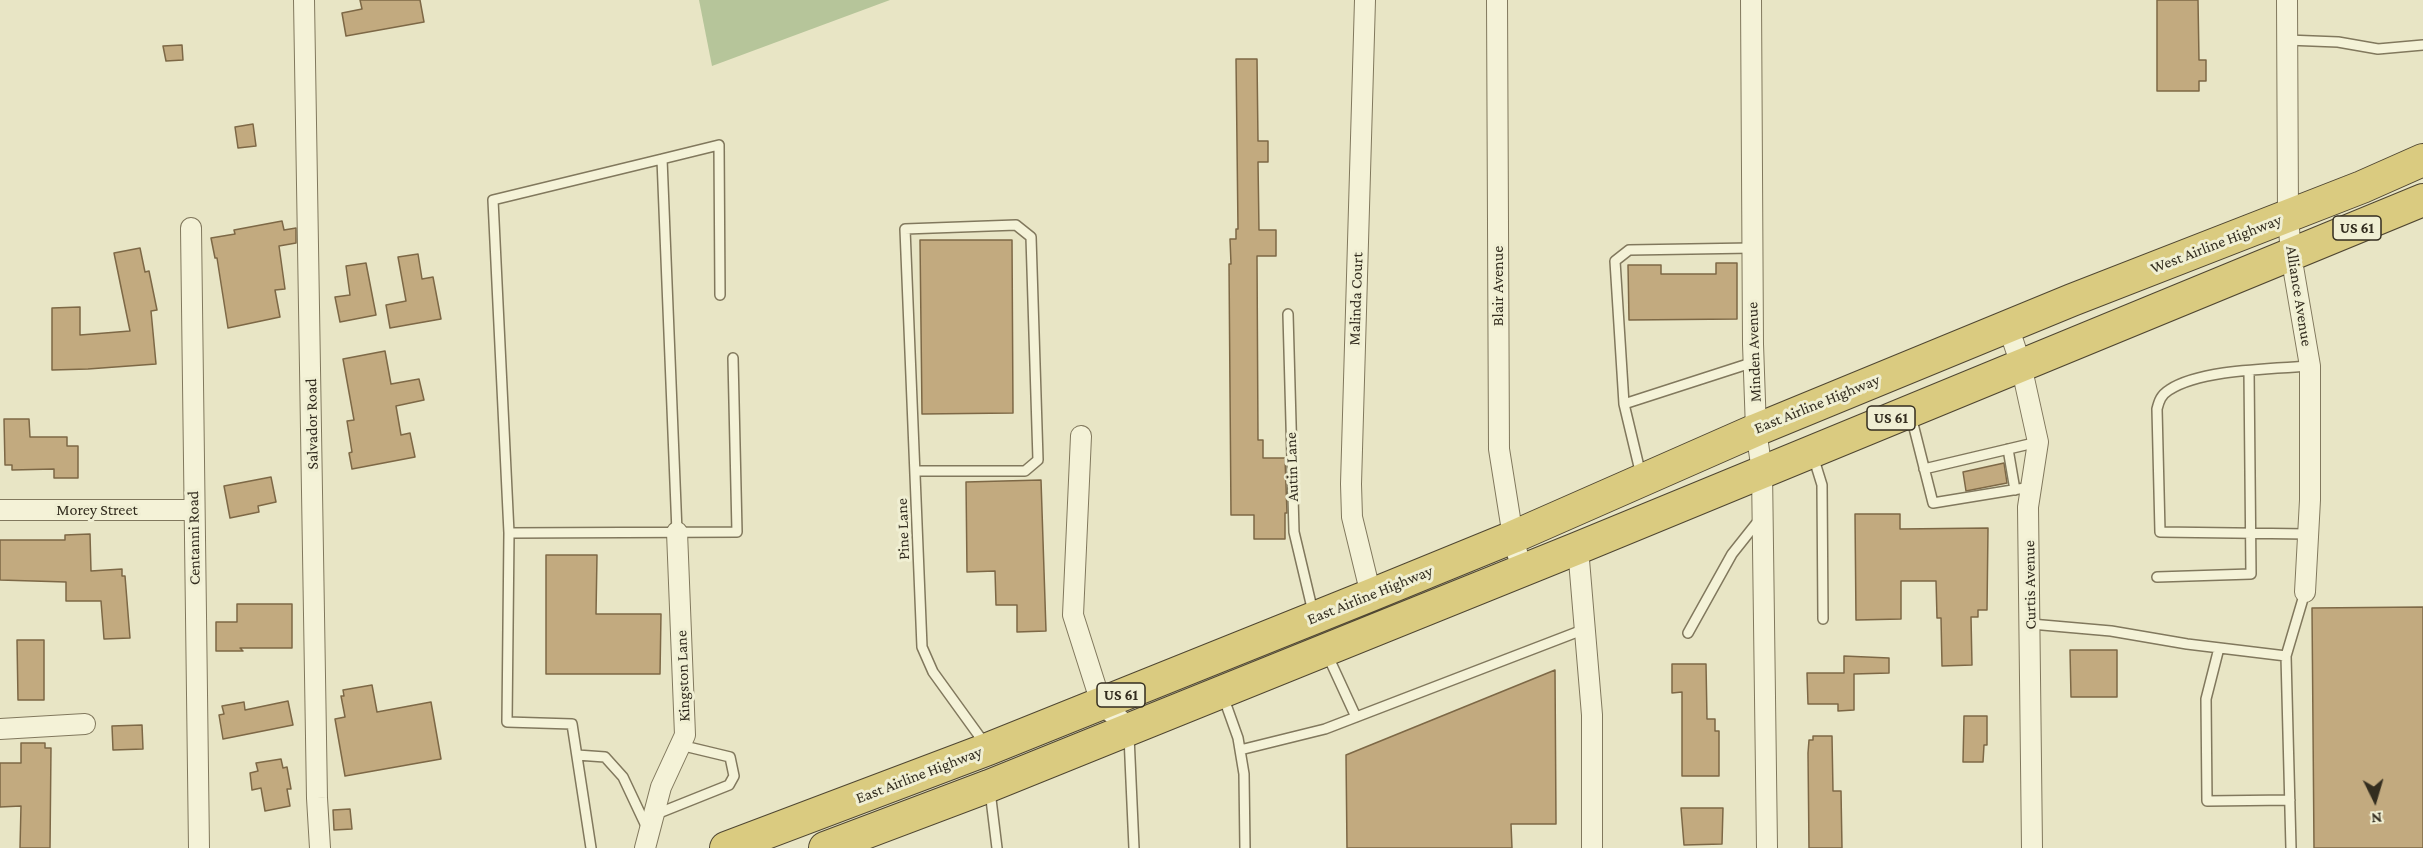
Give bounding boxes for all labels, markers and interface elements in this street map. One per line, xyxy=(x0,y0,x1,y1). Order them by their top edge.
street label: West Airline Highway xyxy=(2148,210,2284,278)
road number: US 61 xyxy=(2333,216,2381,240)
street label: Alliance Avenue xyxy=(2282,244,2316,348)
street label: Blair Avenue xyxy=(1488,246,1508,326)
street label: Malinda Court xyxy=(1345,252,1367,346)
street label: Minden Avenue xyxy=(1743,302,1765,402)
street label: East Airline Highway xyxy=(1751,370,1883,438)
street label: Salvador Road xyxy=(302,378,322,470)
road number: US 61 xyxy=(1867,406,1915,430)
street label: Autin Lane xyxy=(1281,432,1303,502)
street label: Centanni Road xyxy=(184,491,204,585)
street label: Pine Lane xyxy=(892,498,914,560)
street label: Morey Street xyxy=(56,500,138,520)
street label: Curtis Avenue xyxy=(2020,540,2040,630)
street label: East Airline Highway xyxy=(1304,561,1436,629)
street label: Kingston Lane xyxy=(672,630,694,722)
road number: US 61 xyxy=(1097,683,1145,707)
street label: East Airline Highway xyxy=(853,742,985,808)
north arrow xyxy=(2345,770,2405,830)
text: N xyxy=(2370,809,2383,827)

